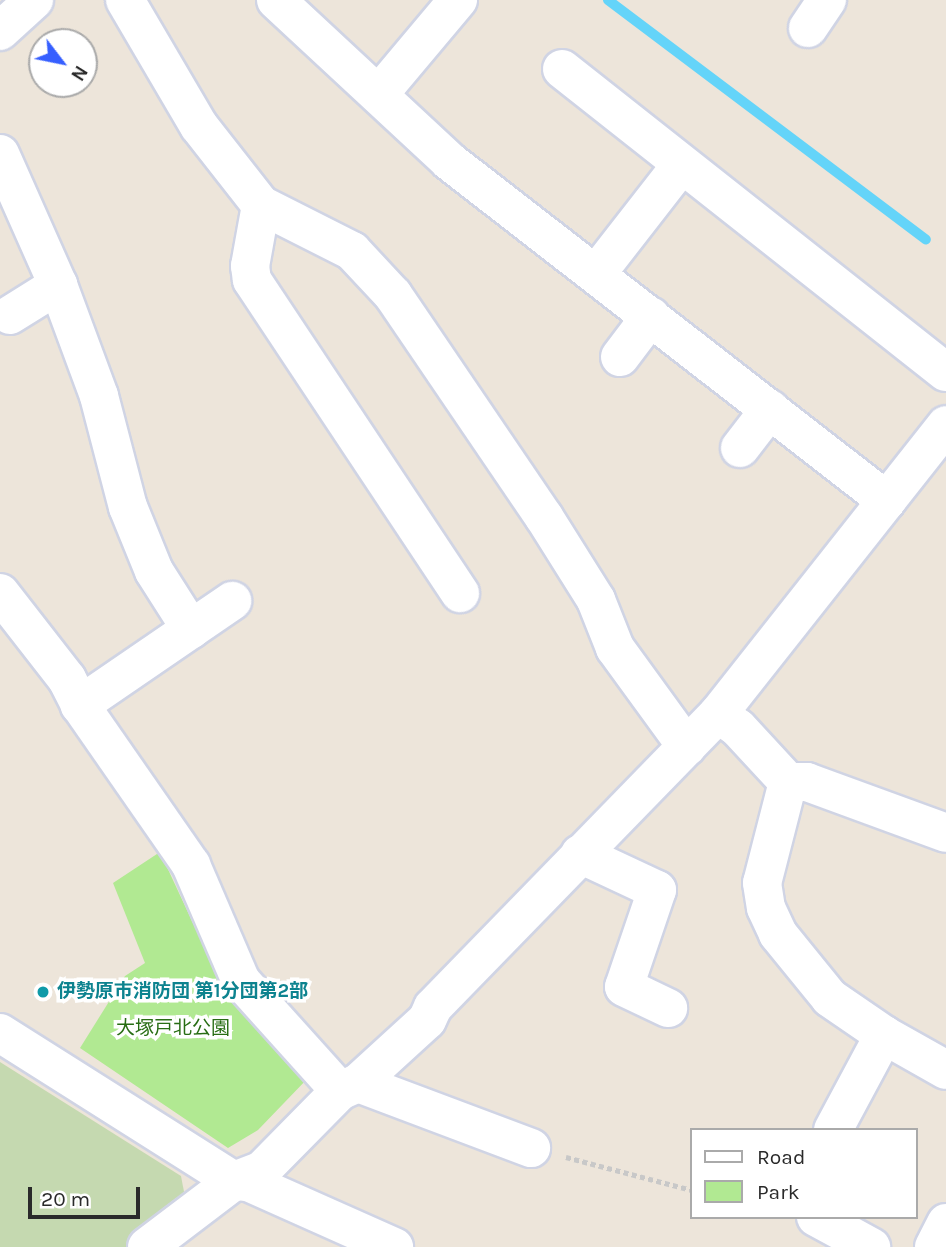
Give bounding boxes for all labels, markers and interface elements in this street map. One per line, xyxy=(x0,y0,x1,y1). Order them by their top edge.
north arrow xyxy=(28,28,98,98)
text: N xyxy=(66,61,92,85)
place label: 伊勢原市消防団 第1分団第2部 xyxy=(57,981,308,1003)
marker: 伊勢原市消防団 第1分団第2部 xyxy=(35,984,51,1000)
park label: 大塚戸北公園 xyxy=(116,1018,230,1040)
legend xyxy=(690,1128,918,1219)
text: Road xyxy=(757,1145,805,1169)
scale bar xyxy=(32,1174,144,1218)
text: Park xyxy=(757,1180,800,1204)
text: 20 m xyxy=(41,1187,90,1211)

